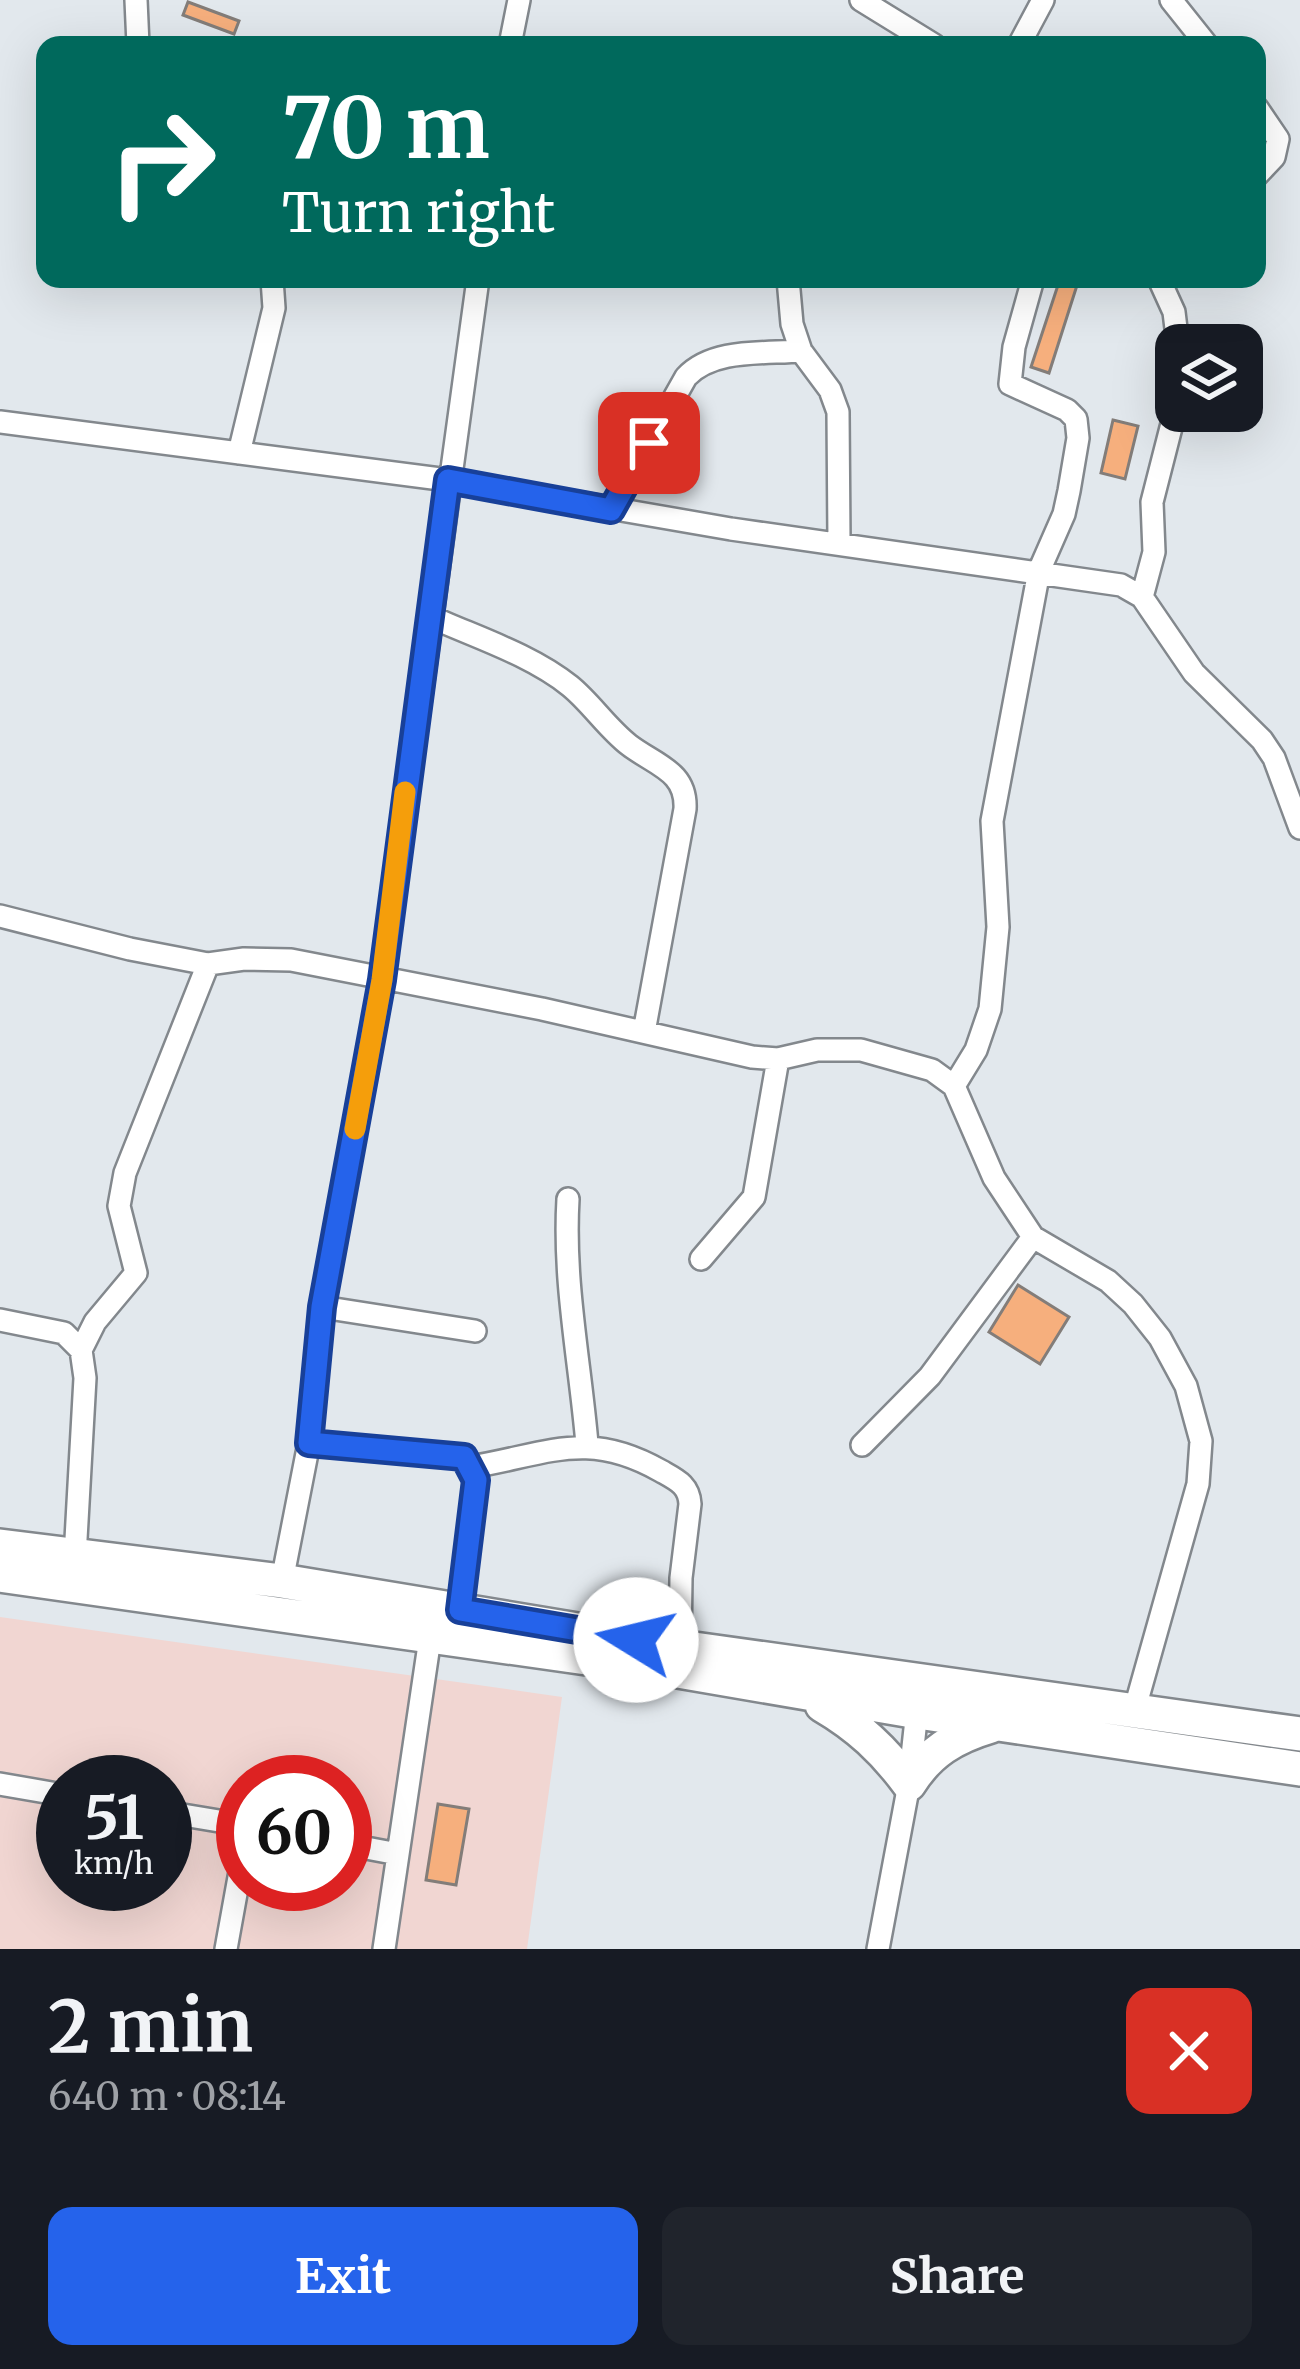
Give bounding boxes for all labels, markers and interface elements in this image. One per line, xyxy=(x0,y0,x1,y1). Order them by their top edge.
text: 70 m xyxy=(282,75,490,181)
icon: right xyxy=(84,84,240,240)
text: Turn right xyxy=(282,179,555,247)
map controls xyxy=(1155,324,1263,432)
button: layers xyxy=(1155,324,1263,432)
pin xyxy=(598,392,700,494)
icon: arrive xyxy=(616,410,682,476)
position arrow xyxy=(573,1577,699,1703)
speed limit sign: 60 xyxy=(216,1755,372,1911)
text: 51 xyxy=(84,1780,144,1855)
text: km/h xyxy=(74,1844,154,1882)
text: 2 min xyxy=(48,1981,253,2072)
button: close xyxy=(1126,1988,1252,2114)
text: 640 m · 08:14 xyxy=(48,2072,286,2121)
button: Exit xyxy=(48,2207,638,2345)
button: Share xyxy=(662,2207,1252,2345)

